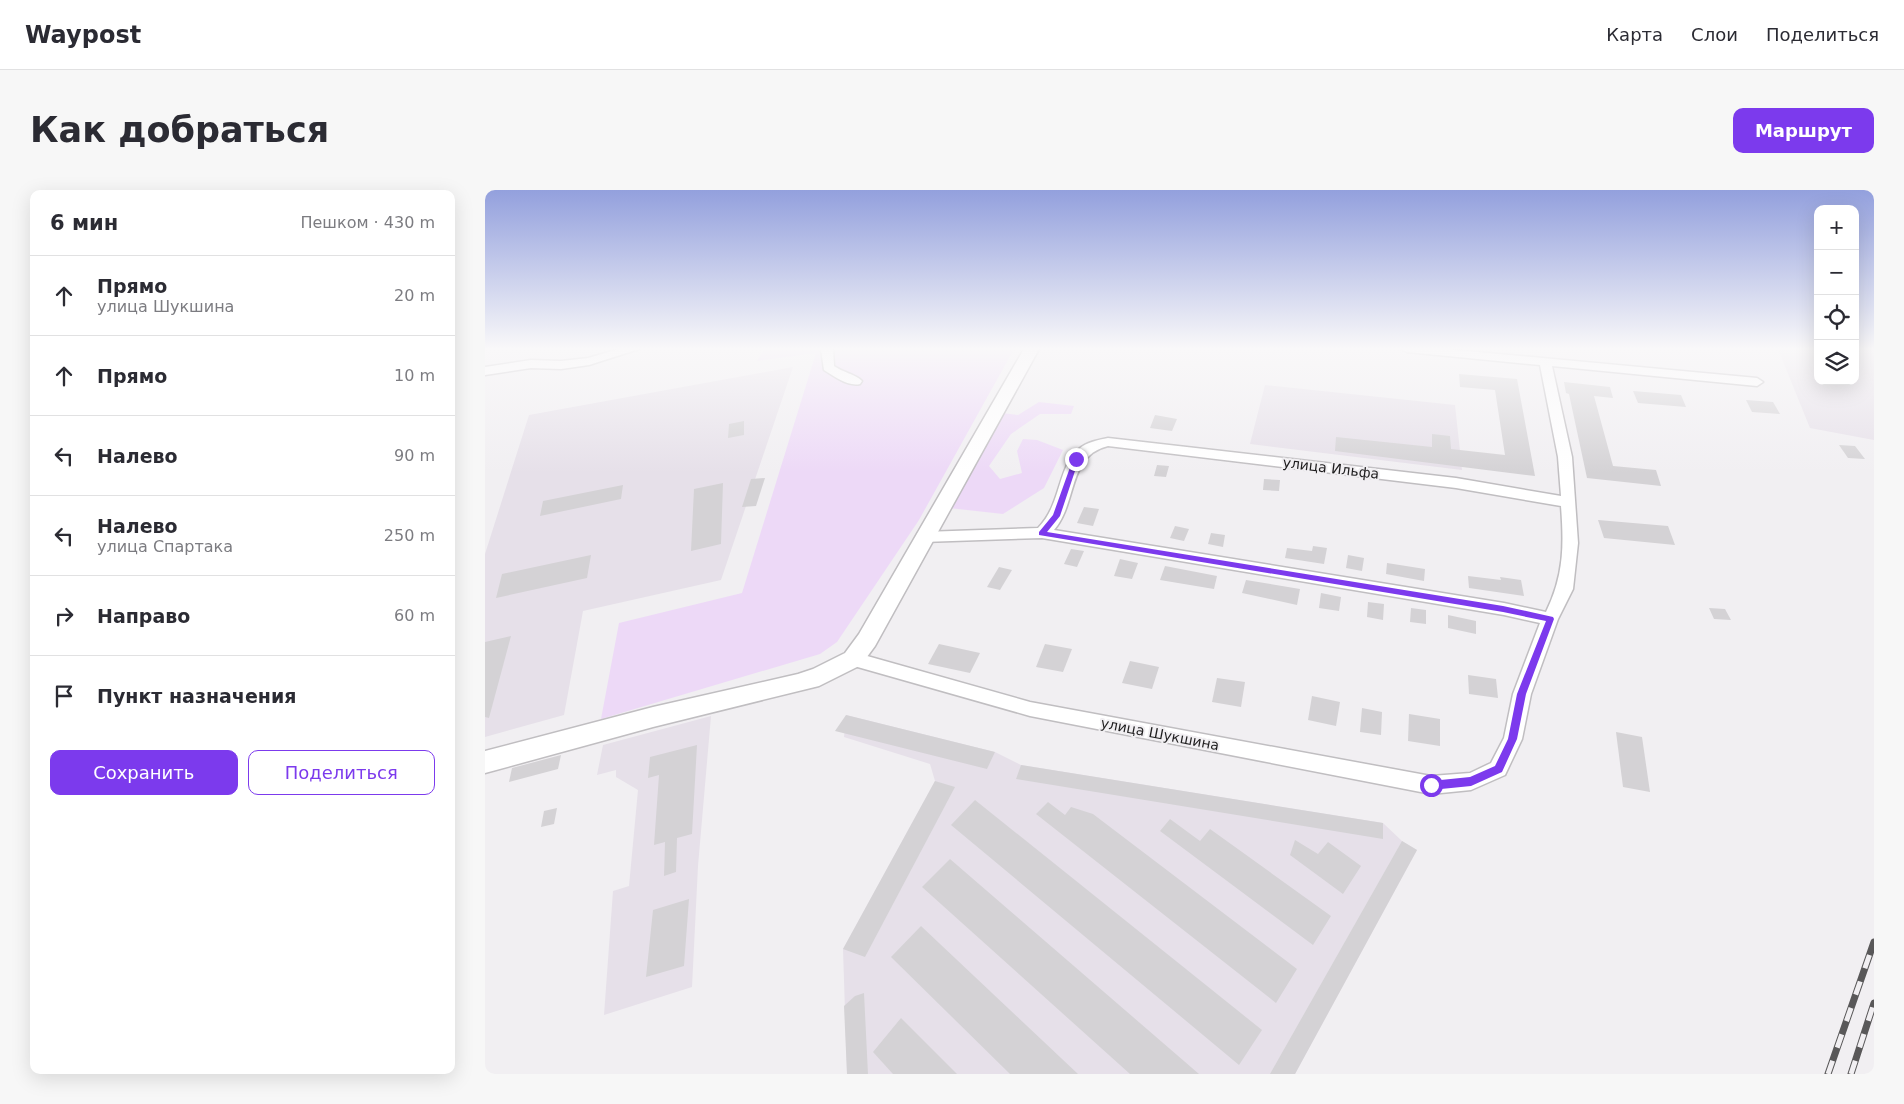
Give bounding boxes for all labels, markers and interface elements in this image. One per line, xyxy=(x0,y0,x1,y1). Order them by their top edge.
text: Waypost xyxy=(25,21,141,49)
text: Карта xyxy=(1606,24,1663,45)
text: Слои xyxy=(1691,24,1738,45)
text: Поделиться xyxy=(1766,24,1879,45)
button: Маршрут xyxy=(1733,108,1874,153)
text: Как добраться xyxy=(30,110,329,150)
map controls xyxy=(1814,205,1859,385)
button: + xyxy=(1814,205,1859,250)
text: 6 мин xyxy=(50,211,118,235)
text: Пешком · 430 m xyxy=(300,213,435,232)
button: − xyxy=(1814,250,1859,295)
text: Прямо xyxy=(97,275,167,297)
icon: ahead xyxy=(50,282,78,310)
text: 20 m xyxy=(394,286,435,305)
button: locate xyxy=(1814,295,1859,340)
text: улица Шукшина xyxy=(97,297,234,316)
button: layers xyxy=(1814,340,1859,385)
icon: ahead xyxy=(50,362,78,390)
text: Прямо xyxy=(97,365,167,387)
text: 10 m xyxy=(394,366,435,385)
icon: left xyxy=(50,442,78,470)
text: Налево xyxy=(97,445,178,467)
text: 90 m xyxy=(394,446,435,465)
route end xyxy=(1065,448,1088,471)
street label: улица Ильфа xyxy=(1282,454,1380,482)
text: Налево xyxy=(97,515,178,537)
icon: left xyxy=(50,522,78,550)
text: 250 m xyxy=(384,526,435,545)
text: улица Спартака xyxy=(97,537,233,556)
icon: right xyxy=(50,602,78,630)
text: Направо xyxy=(97,605,190,627)
text: 60 m xyxy=(394,606,435,625)
icon: arrive xyxy=(50,682,78,710)
text: Пункт назначения xyxy=(97,685,296,707)
street label: улица Шукшина xyxy=(1099,715,1221,753)
button: Сохранить xyxy=(50,750,238,795)
button: Поделиться xyxy=(248,750,435,795)
route start xyxy=(1420,774,1443,797)

